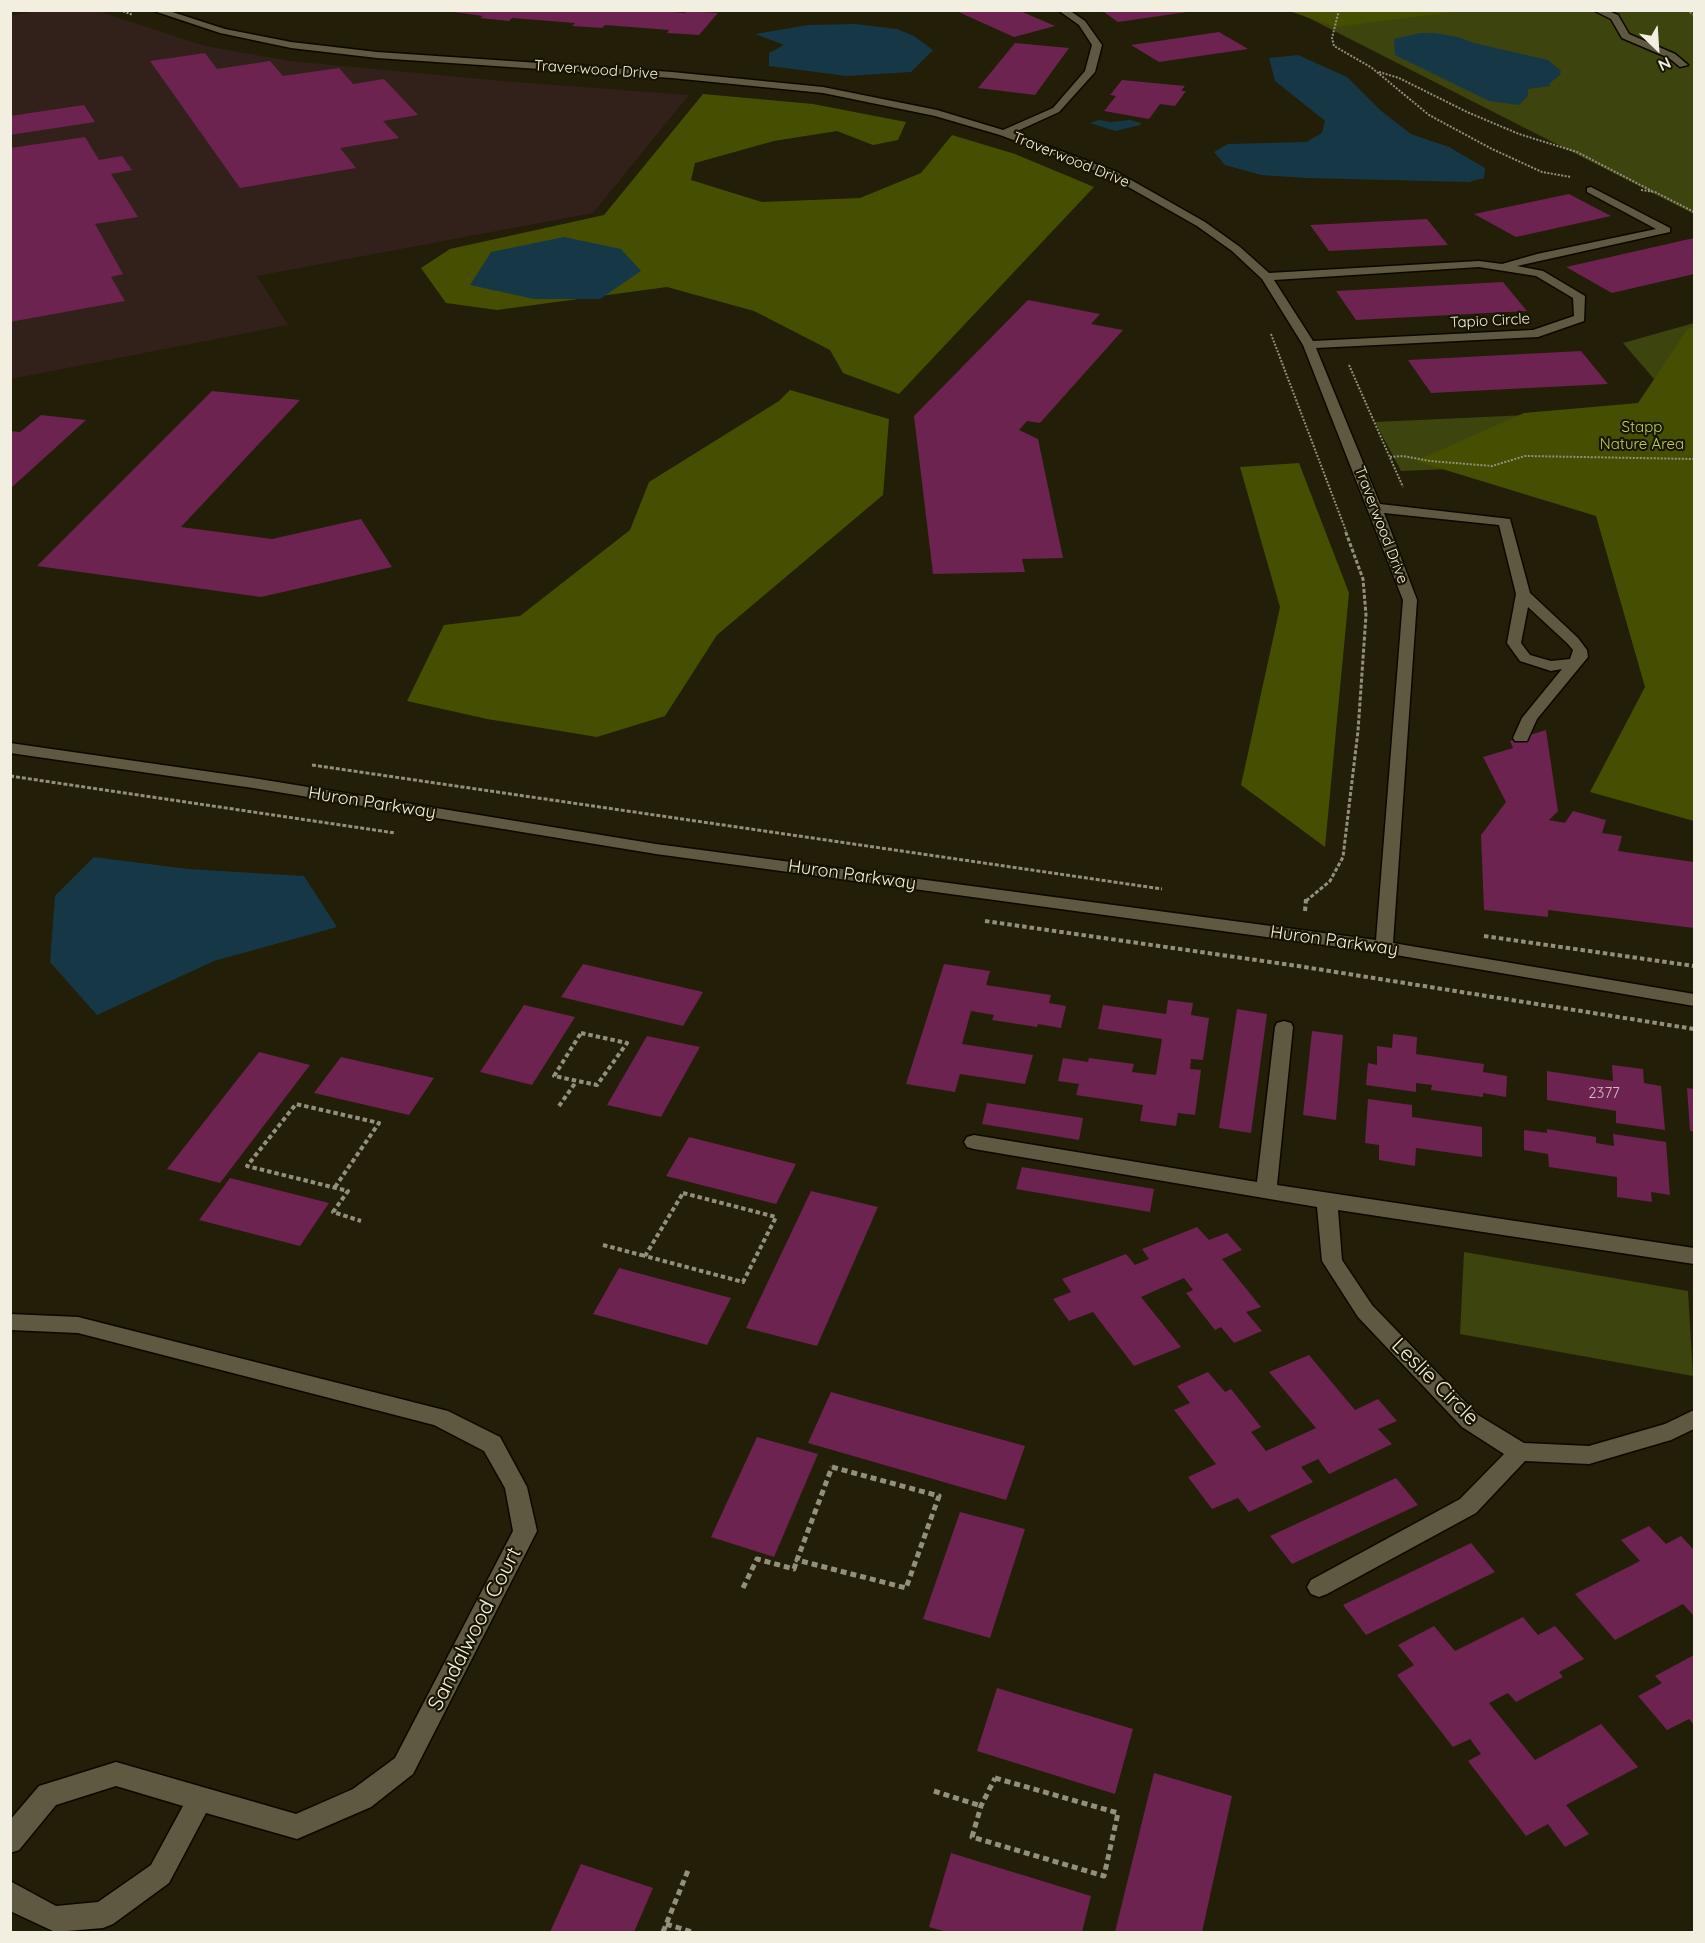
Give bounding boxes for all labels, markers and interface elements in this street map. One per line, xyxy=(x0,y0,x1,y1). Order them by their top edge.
north arrow xyxy=(1627,18,1687,78)
text: N xyxy=(1655,53,1674,76)
street label: Traverwood Drive xyxy=(533,57,659,83)
street label: Traverwood Drive xyxy=(1010,128,1132,192)
street label: Tapio Circle xyxy=(1450,310,1530,332)
park label: Stapp Nature Area xyxy=(1600,418,1684,453)
street label: Traverwood Drive xyxy=(1350,464,1412,586)
street label: Huron Parkway xyxy=(307,782,437,824)
street label: Huron Parkway xyxy=(787,855,917,895)
street label: Huron Parkway xyxy=(1269,921,1399,961)
house number: 2377 xyxy=(1588,1084,1620,1102)
street label: Leslie Circle xyxy=(1386,1333,1484,1431)
street label: Sandalwood Court xyxy=(423,1543,527,1715)

